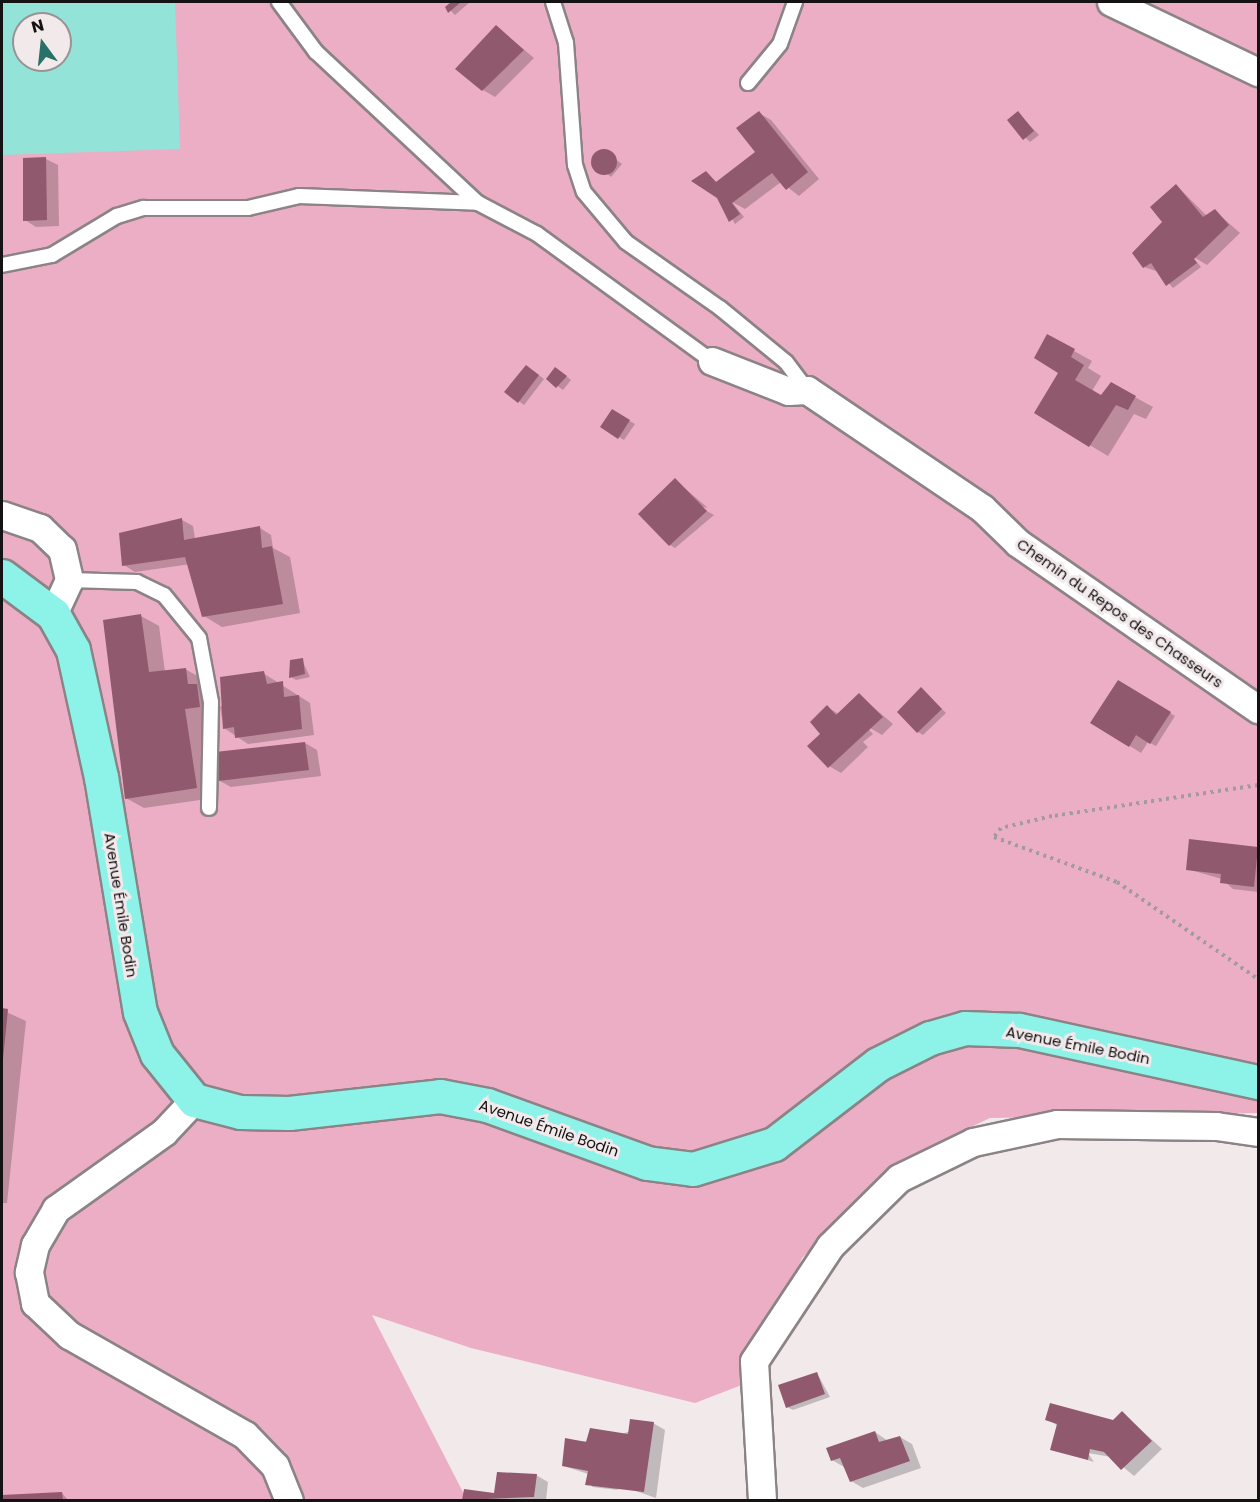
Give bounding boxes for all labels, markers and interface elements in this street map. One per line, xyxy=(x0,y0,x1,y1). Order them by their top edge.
north arrow xyxy=(12,12,72,72)
text: N xyxy=(29,13,47,39)
street label: Chemin du Repos des Chasseurs xyxy=(1013,535,1227,691)
street label: Avenue Émile Bodin xyxy=(101,831,141,979)
street label: Avenue Émile Bodin xyxy=(1004,1022,1152,1068)
street label: Avenue Émile Bodin xyxy=(477,1096,621,1160)

